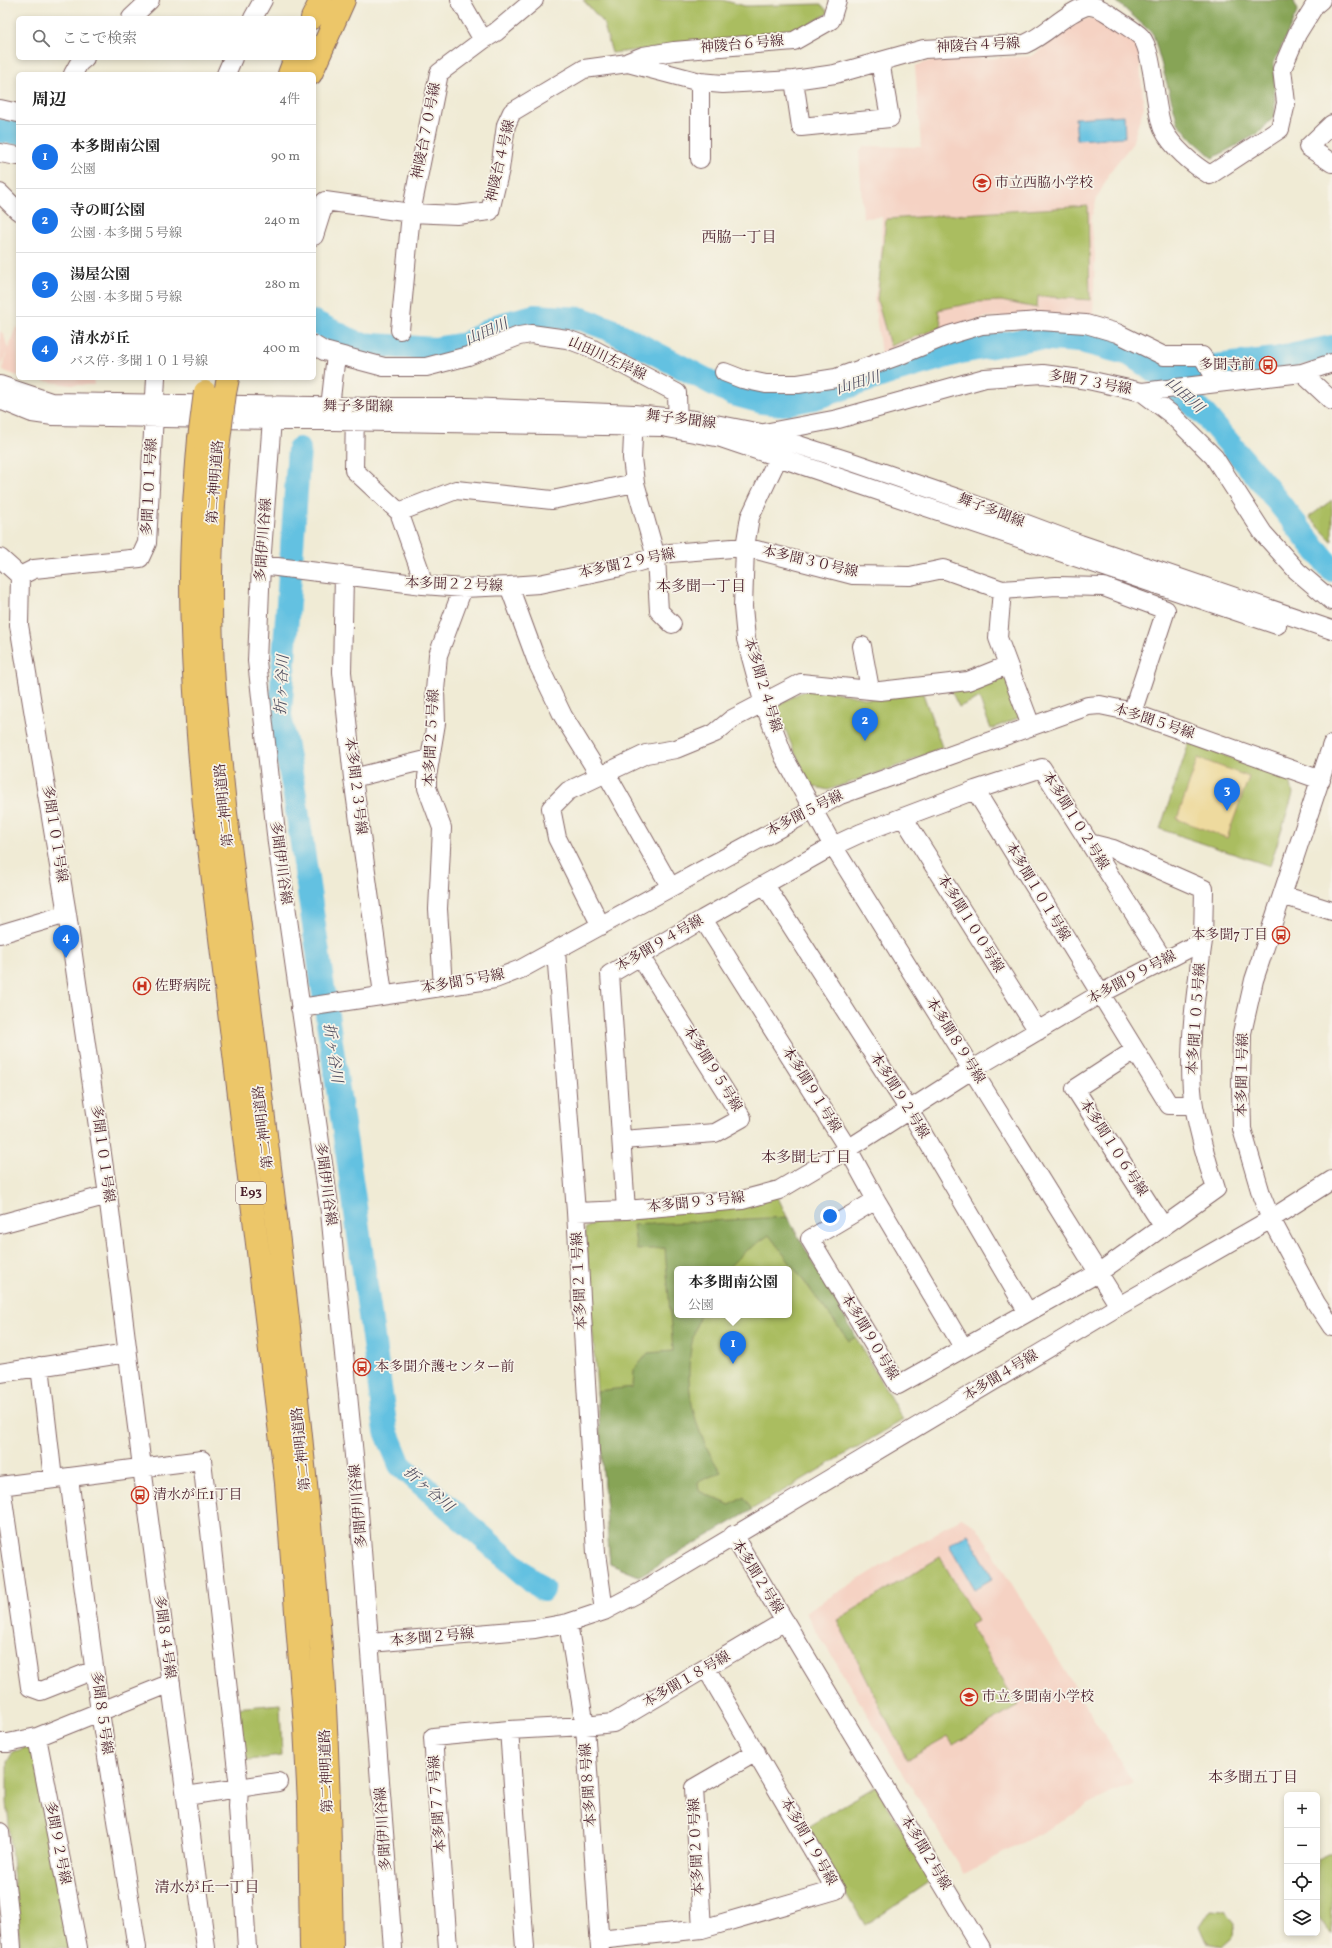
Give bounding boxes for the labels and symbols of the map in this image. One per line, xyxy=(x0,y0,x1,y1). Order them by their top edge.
street label: 神陵台６号線 xyxy=(699,32,785,58)
street label: 神陵台４号線 xyxy=(936,34,1020,58)
street label: 神陵台７０号線 xyxy=(408,81,446,181)
street label: 神陵台４号線 xyxy=(482,118,520,204)
school or university icon: 市立西脇小学校 xyxy=(972,173,992,193)
place label: 市立西脇小学校 xyxy=(995,174,1093,193)
district label: 西脇一丁目 xyxy=(701,228,777,249)
water label: 山田川 xyxy=(462,313,514,352)
street label: 山田川左岸線 xyxy=(565,333,649,385)
bus stop icon: 多聞寺前 xyxy=(1258,355,1278,375)
place label: 多聞寺前 xyxy=(1199,356,1255,375)
street label: 多聞７３号線 xyxy=(1047,366,1133,400)
water label: 山田川 xyxy=(833,367,884,401)
water label: 山田川 xyxy=(1160,373,1209,420)
street label: 舞子多聞線 xyxy=(323,397,393,417)
street label: 舞子多聞線 xyxy=(645,406,717,434)
street label: 多聞１０１号線 xyxy=(138,438,162,536)
street label: 第二神明道路 xyxy=(204,439,228,525)
street label: 舞子多聞線 xyxy=(955,490,1027,532)
street label: 多聞伊川谷線 xyxy=(252,497,276,583)
street label: 本多聞３０号線 xyxy=(760,542,860,582)
street label: 本多聞２９号線 xyxy=(577,545,677,583)
street label: 本多聞２２号線 xyxy=(405,574,503,596)
district label: 本多聞一丁目 xyxy=(656,577,746,598)
street label: 本多聞２４号線 xyxy=(739,635,785,735)
water label: 折ヶ谷川 xyxy=(271,653,295,716)
street label: 本多聞２５号線 xyxy=(420,689,444,787)
street label: 本多聞５号線 xyxy=(1111,700,1197,744)
pin: 2 xyxy=(852,708,878,741)
street label: 本多聞２３号線 xyxy=(340,736,370,836)
street label: 第二神明道路 xyxy=(211,762,239,848)
street label: 本多聞１０２号線 xyxy=(1037,768,1113,874)
pin: 3 xyxy=(1214,778,1240,811)
street label: 多聞１０１号線 xyxy=(37,784,71,884)
street label: 本多聞５号線 xyxy=(763,786,847,842)
street label: 多聞伊川谷線 xyxy=(265,820,295,906)
street label: 本多聞１０１号線 xyxy=(1000,839,1074,945)
street label: 本多聞１００号線 xyxy=(932,871,1008,977)
street label: 本多聞９４号線 xyxy=(613,911,707,977)
pin: 4 xyxy=(53,925,79,958)
bus stop icon: 本多聞7丁目 xyxy=(1271,925,1291,945)
place label: 本多聞7丁目 xyxy=(1191,926,1268,945)
street label: 本多聞９９号線 xyxy=(1084,947,1180,1009)
street label: 本多聞１０５号線 xyxy=(1184,962,1210,1076)
street label: 本多聞５号線 xyxy=(420,965,506,999)
hospital icon: 佐野病院 xyxy=(132,976,152,996)
place label: 佐野病院 xyxy=(155,977,211,996)
street label: 本多聞８９号線 xyxy=(921,994,989,1088)
water label: 折ヶ谷川 xyxy=(317,1022,347,1086)
street label: 本多聞９５号線 xyxy=(678,1022,746,1116)
street label: 本多聞１号線 xyxy=(1233,1033,1253,1117)
street label: 本多聞９１号線 xyxy=(777,1043,845,1137)
street label: 本多聞９２号線 xyxy=(865,1049,933,1143)
street label: 第二神明道路 xyxy=(249,1084,279,1170)
street label: 本多聞１０６号線 xyxy=(1075,1096,1151,1200)
street label: 多聞１０１号線 xyxy=(86,1104,118,1204)
street label: 多聞伊川谷線 xyxy=(310,1141,340,1227)
district label: 本多聞七丁目 xyxy=(761,1148,851,1169)
road number: E93 xyxy=(236,1182,266,1204)
street label: 本多聞９３号線 xyxy=(646,1188,746,1218)
your location xyxy=(820,1206,840,1226)
street label: 本多聞２１号線 xyxy=(568,1232,592,1330)
street label: 本多聞９０号線 xyxy=(836,1290,902,1384)
pin: 1 xyxy=(720,1331,746,1364)
street label: 本多聞４号線 xyxy=(960,1346,1042,1406)
bus stop icon: 本多聞介護センター前 xyxy=(352,1357,372,1377)
place label: 本多聞介護センター前 xyxy=(375,1358,514,1377)
street label: 第二神明道路 xyxy=(288,1406,316,1492)
water label: 折ヶ谷川 xyxy=(398,1462,459,1519)
street label: 多聞伊川谷線 xyxy=(346,1463,372,1549)
bus stop icon: 清水が丘1丁目 xyxy=(130,1485,150,1505)
place label: 清水が丘1丁目 xyxy=(153,1486,242,1505)
street label: 本多聞２号線 xyxy=(727,1536,787,1618)
street label: 多聞８４号線 xyxy=(149,1594,179,1680)
street label: 本多聞２号線 xyxy=(389,1625,475,1651)
street label: 本多聞１８号線 xyxy=(640,1647,734,1713)
street label: 多聞８５号線 xyxy=(86,1670,116,1756)
school or university icon: 市立多聞南小学校 xyxy=(959,1687,979,1707)
place label: 市立多聞南小学校 xyxy=(982,1688,1094,1707)
street label: 第二神明道路 xyxy=(316,1729,338,1813)
street label: 本多聞８号線 xyxy=(577,1742,601,1828)
street label: 本多聞７７号線 xyxy=(425,1754,451,1854)
district label: 本多聞五丁目 xyxy=(1208,1768,1298,1789)
street label: 多聞伊川谷線 xyxy=(372,1786,396,1872)
street label: 本多聞１９号線 xyxy=(775,1795,841,1889)
street label: 本多聞２０号線 xyxy=(685,1798,709,1896)
street label: 多聞９２号線 xyxy=(40,1800,74,1886)
street label: 本多聞２号線 xyxy=(895,1812,955,1894)
district label: 清水が丘一丁目 xyxy=(154,1878,260,1899)

